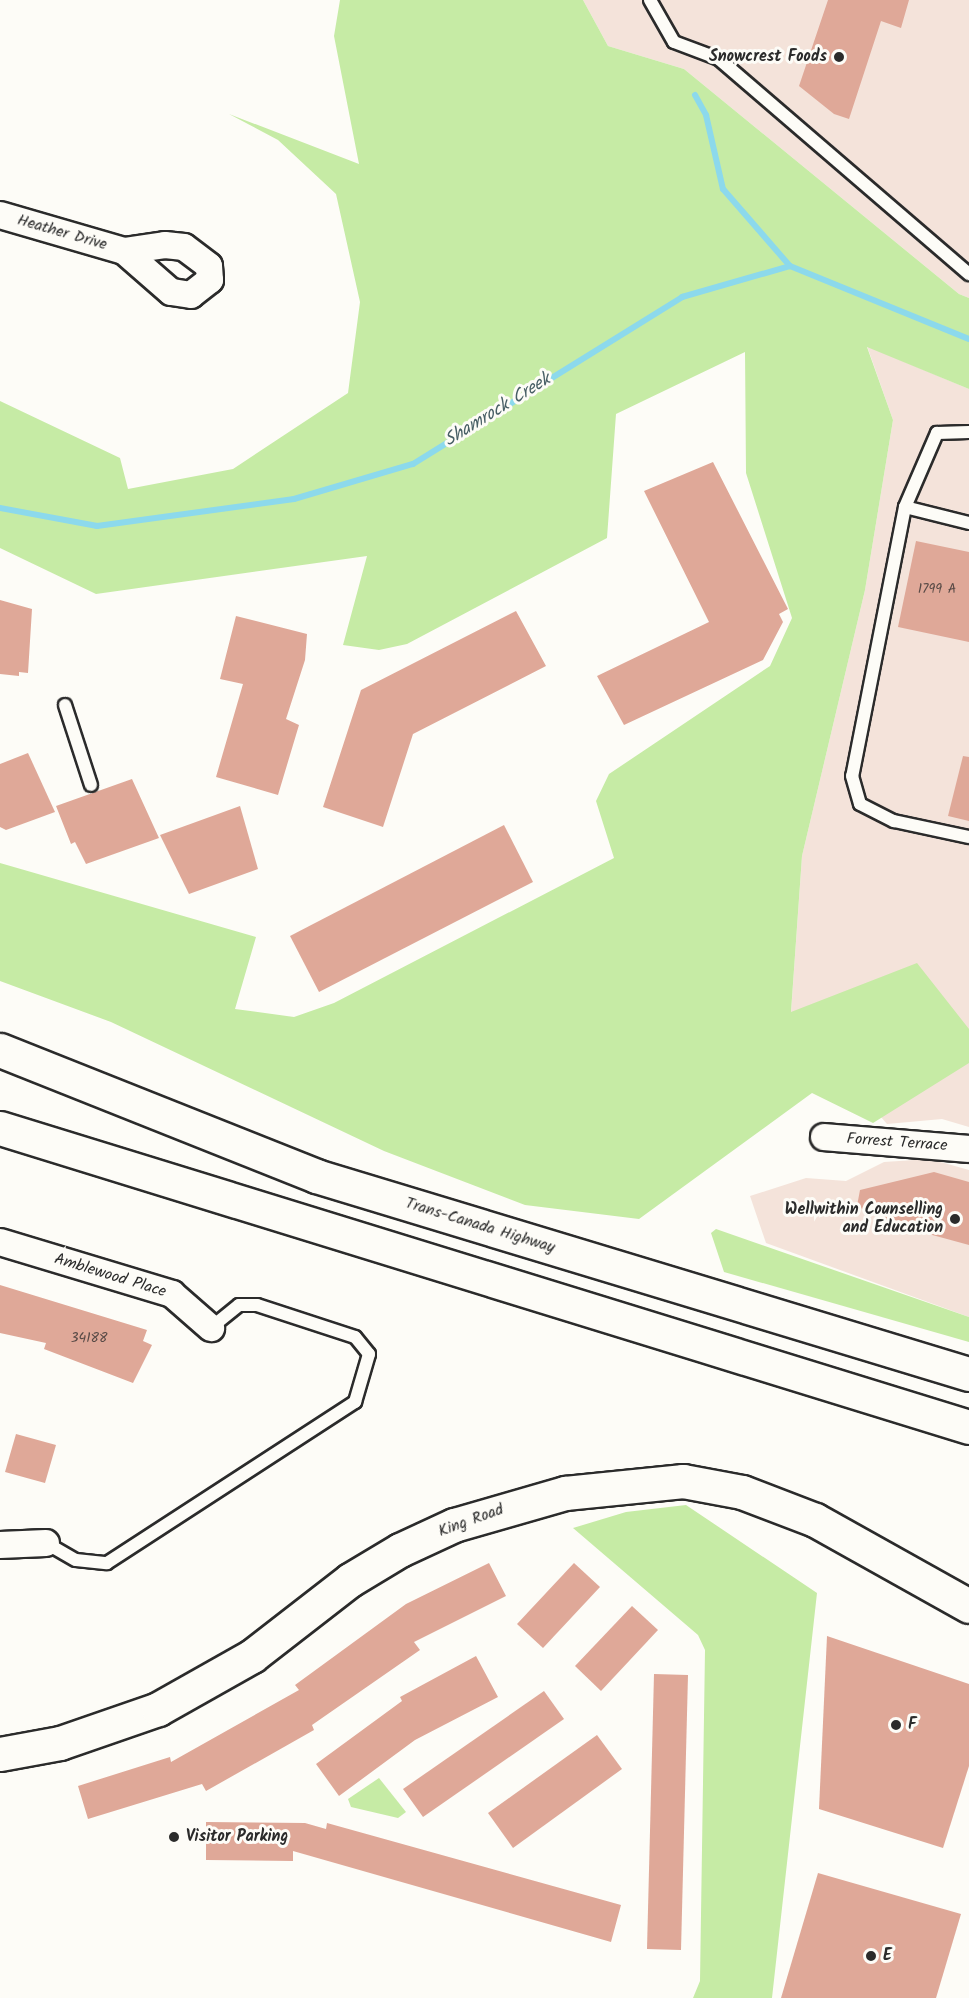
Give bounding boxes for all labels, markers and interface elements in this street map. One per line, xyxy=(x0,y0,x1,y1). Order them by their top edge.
place label: Snowcrest Foods xyxy=(709,47,827,67)
marker: Snowcrest Foods xyxy=(832,50,846,64)
street label: Heather Drive xyxy=(15,211,109,255)
water label: Shamrock Creek xyxy=(441,370,555,452)
house number: 1799 A xyxy=(918,581,956,597)
street label: Forrest Terrace xyxy=(846,1130,948,1156)
street label: Trans-Canada Highway xyxy=(403,1194,557,1258)
place label: Wellwithin Counselling and Education xyxy=(785,1200,943,1238)
marker: Wellwithin Counselling and Education xyxy=(948,1212,962,1226)
street label: Amblewood Place xyxy=(52,1250,168,1302)
house number: 34188 xyxy=(71,1330,107,1346)
street label: King Road xyxy=(436,1500,506,1542)
place label: F xyxy=(908,1715,917,1735)
marker: F xyxy=(889,1718,903,1732)
place label: Visitor Parking xyxy=(186,1827,288,1847)
marker: Visitor Parking xyxy=(167,1830,181,1844)
place label: E xyxy=(883,1946,892,1966)
marker: E xyxy=(864,1949,878,1963)

